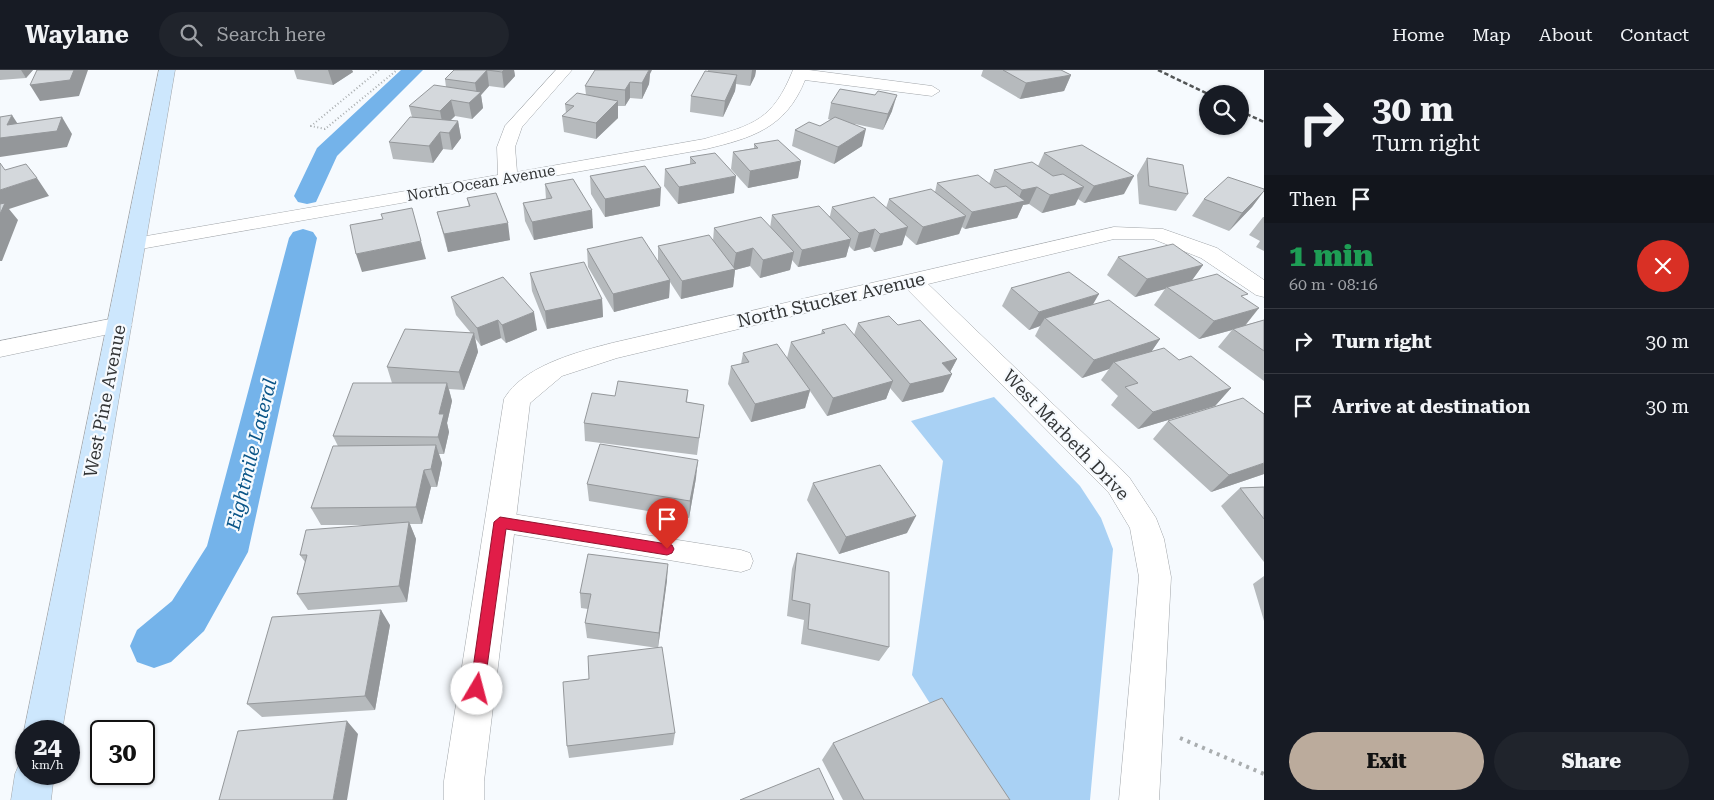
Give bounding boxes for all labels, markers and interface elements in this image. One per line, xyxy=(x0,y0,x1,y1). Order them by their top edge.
search box xyxy=(159,12,509,57)
text: Waylane xyxy=(25,21,129,49)
icon: search xyxy=(177,21,205,49)
text: Search here xyxy=(217,23,326,46)
text: Home xyxy=(1392,24,1444,45)
text: Map xyxy=(1472,24,1511,45)
text: About xyxy=(1539,24,1592,45)
text: Contact xyxy=(1620,24,1689,45)
map controls xyxy=(1199,85,1249,135)
button: search xyxy=(1199,85,1249,135)
text: 30 m xyxy=(1372,89,1454,130)
icon: right xyxy=(1289,90,1354,155)
text: Turn right xyxy=(1372,131,1480,156)
street label: North Ocean Avenue xyxy=(405,161,557,205)
icon: arrive xyxy=(1347,185,1375,213)
text: Then xyxy=(1289,188,1337,211)
text: 1 min xyxy=(1289,238,1373,273)
button: close xyxy=(1637,240,1689,292)
street label: North Stucker Avenue xyxy=(735,268,927,331)
text: 60 m · 08:16 xyxy=(1289,275,1378,294)
street label: West Pine Avenue xyxy=(79,323,130,479)
icon: right xyxy=(1289,327,1317,355)
text: Turn right xyxy=(1332,330,1432,353)
text: 30 m xyxy=(1646,330,1689,353)
street label: West Marbeth Drive xyxy=(999,365,1134,504)
water label: Eightmile Lateral xyxy=(221,376,281,533)
icon: arrive xyxy=(1289,392,1317,420)
text: Arrive at destination xyxy=(1332,395,1530,418)
text: 30 m xyxy=(1646,395,1689,418)
pin xyxy=(646,498,688,549)
icon: arrive xyxy=(653,505,681,533)
position arrow xyxy=(450,662,502,714)
speed limit sign: 30 xyxy=(90,720,155,785)
text: 24 xyxy=(33,732,62,761)
button: Exit xyxy=(1289,732,1484,790)
button: Share xyxy=(1494,732,1689,790)
text: km/h xyxy=(31,758,64,772)

